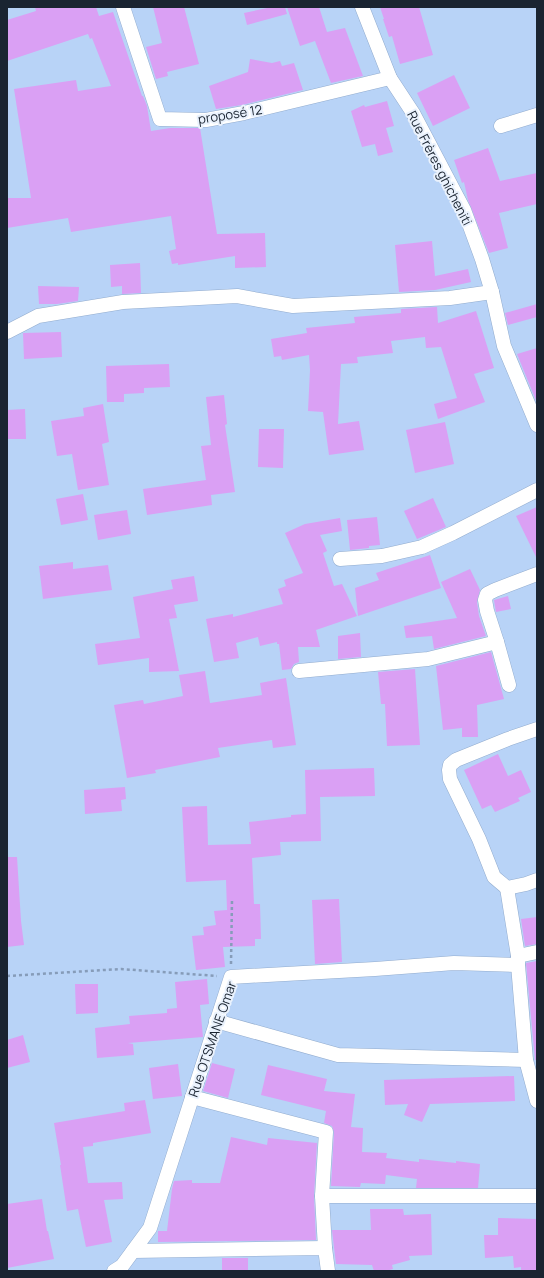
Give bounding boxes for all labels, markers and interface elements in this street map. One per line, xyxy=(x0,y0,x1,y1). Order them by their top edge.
street label: proposé 12 xyxy=(197,100,263,128)
street label: Rue Frères ghicheniti xyxy=(403,108,477,228)
street label: Rue OTSMANE Omar xyxy=(184,978,240,1099)

